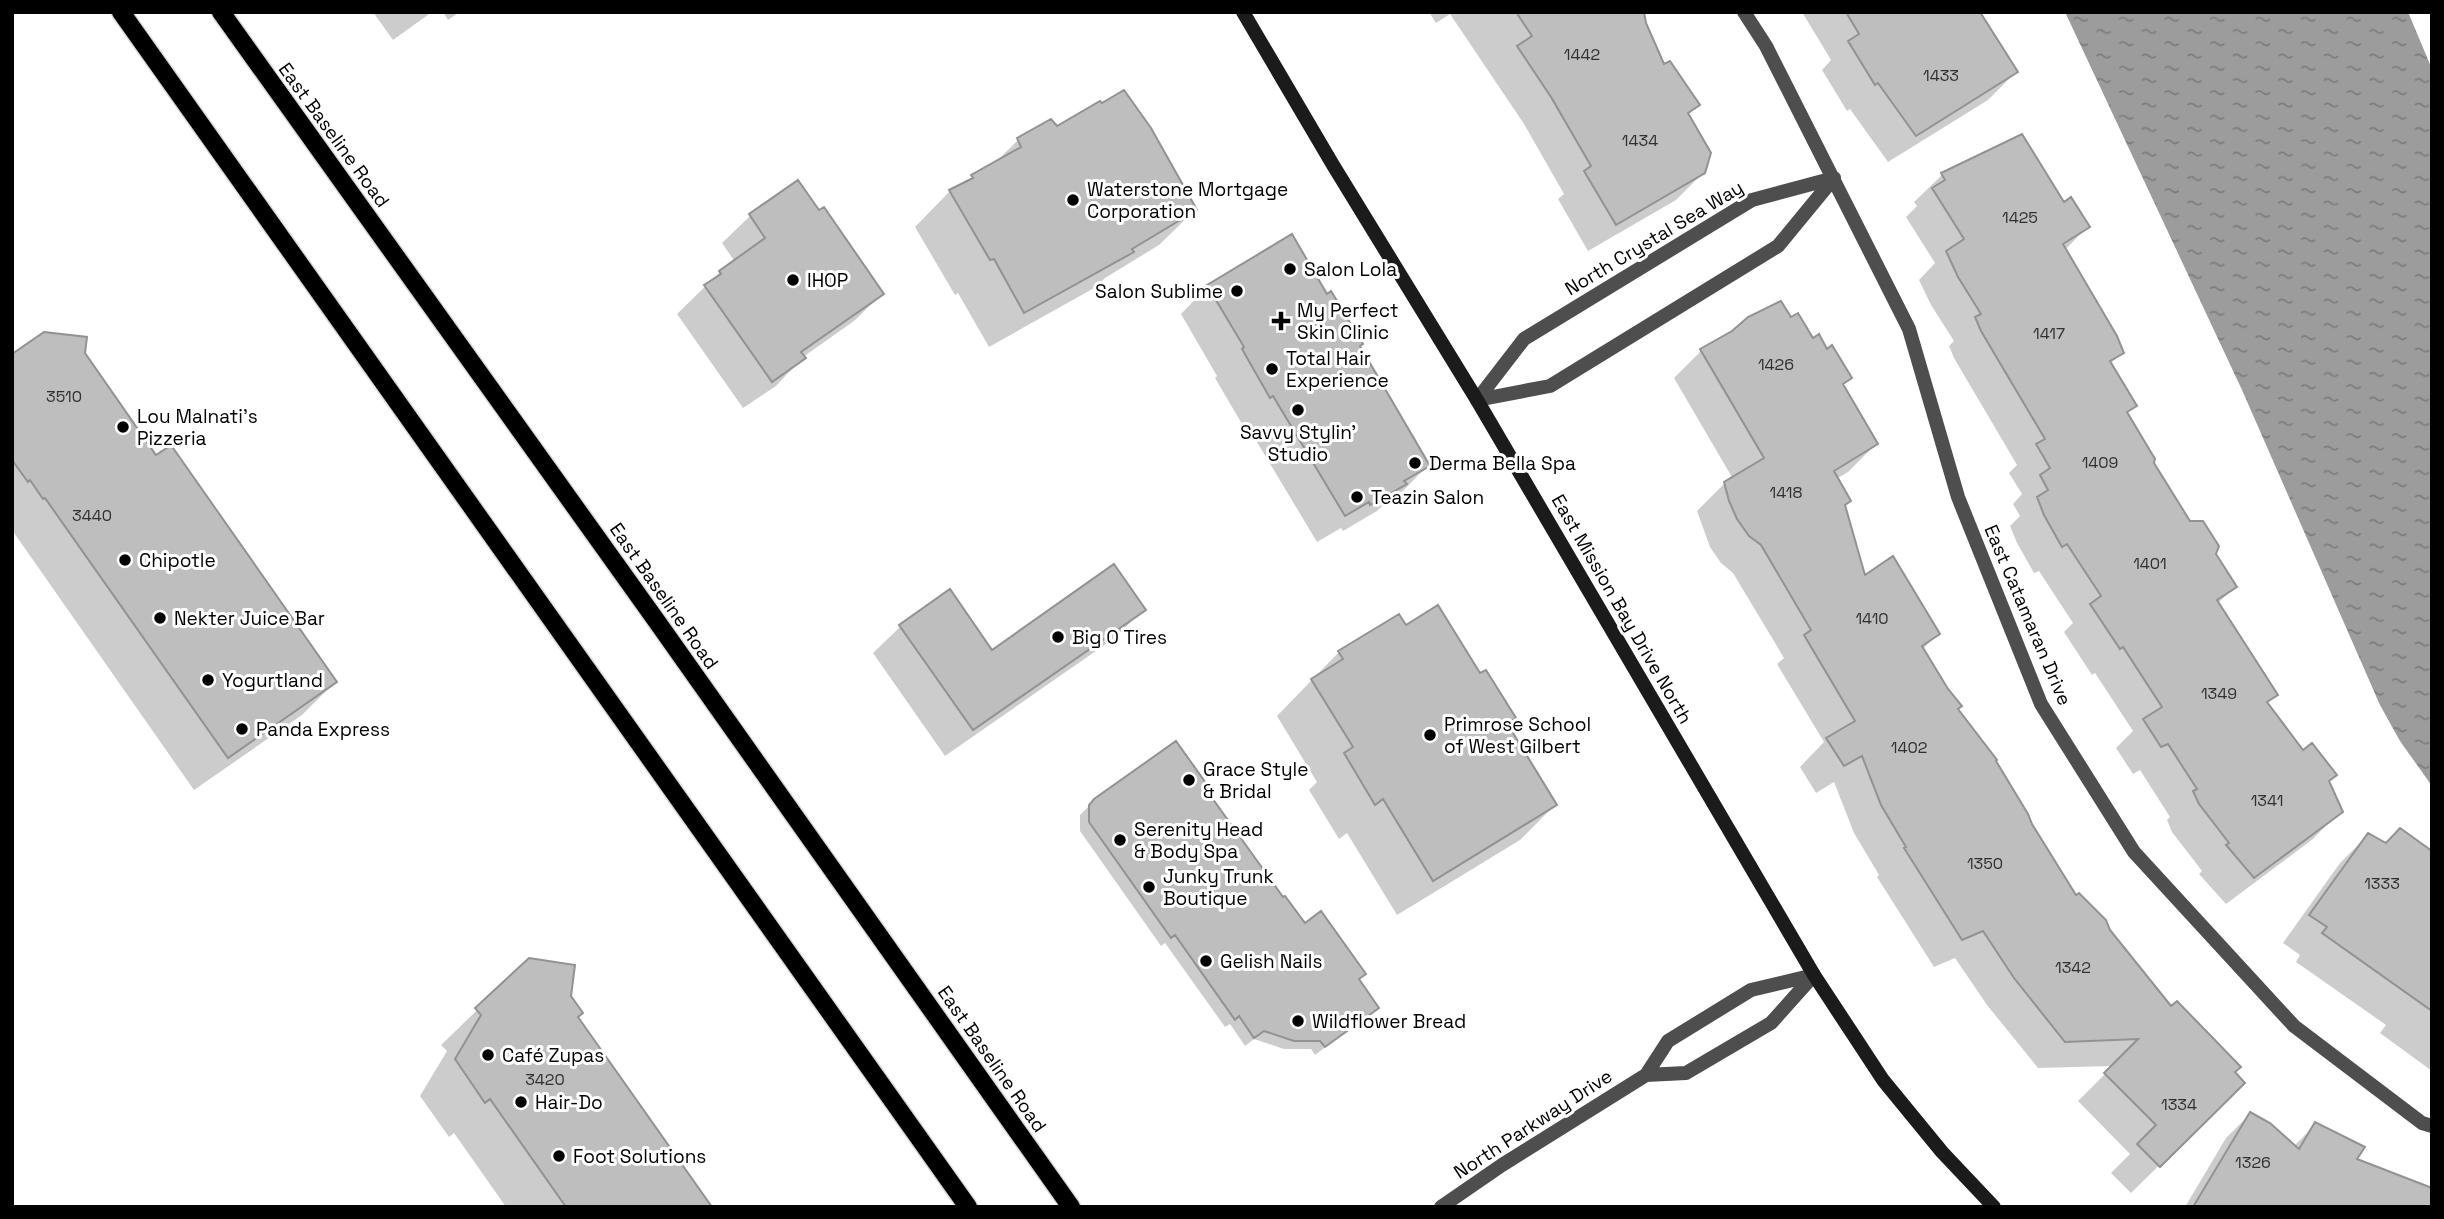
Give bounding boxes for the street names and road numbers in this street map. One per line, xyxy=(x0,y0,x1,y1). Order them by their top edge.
street label: East Baseline Road xyxy=(273,58,395,212)
street label: North Crystal Sea Way xyxy=(1560,175,1748,301)
street label: East Mission Bay Drive North xyxy=(1546,490,1698,728)
street label: East Baseline Road xyxy=(604,518,724,674)
street label: East Catamaran Drive xyxy=(1979,521,2077,709)
street label: East Baseline Road xyxy=(932,981,1052,1137)
street label: North Parkway Drive xyxy=(1449,1063,1617,1185)

